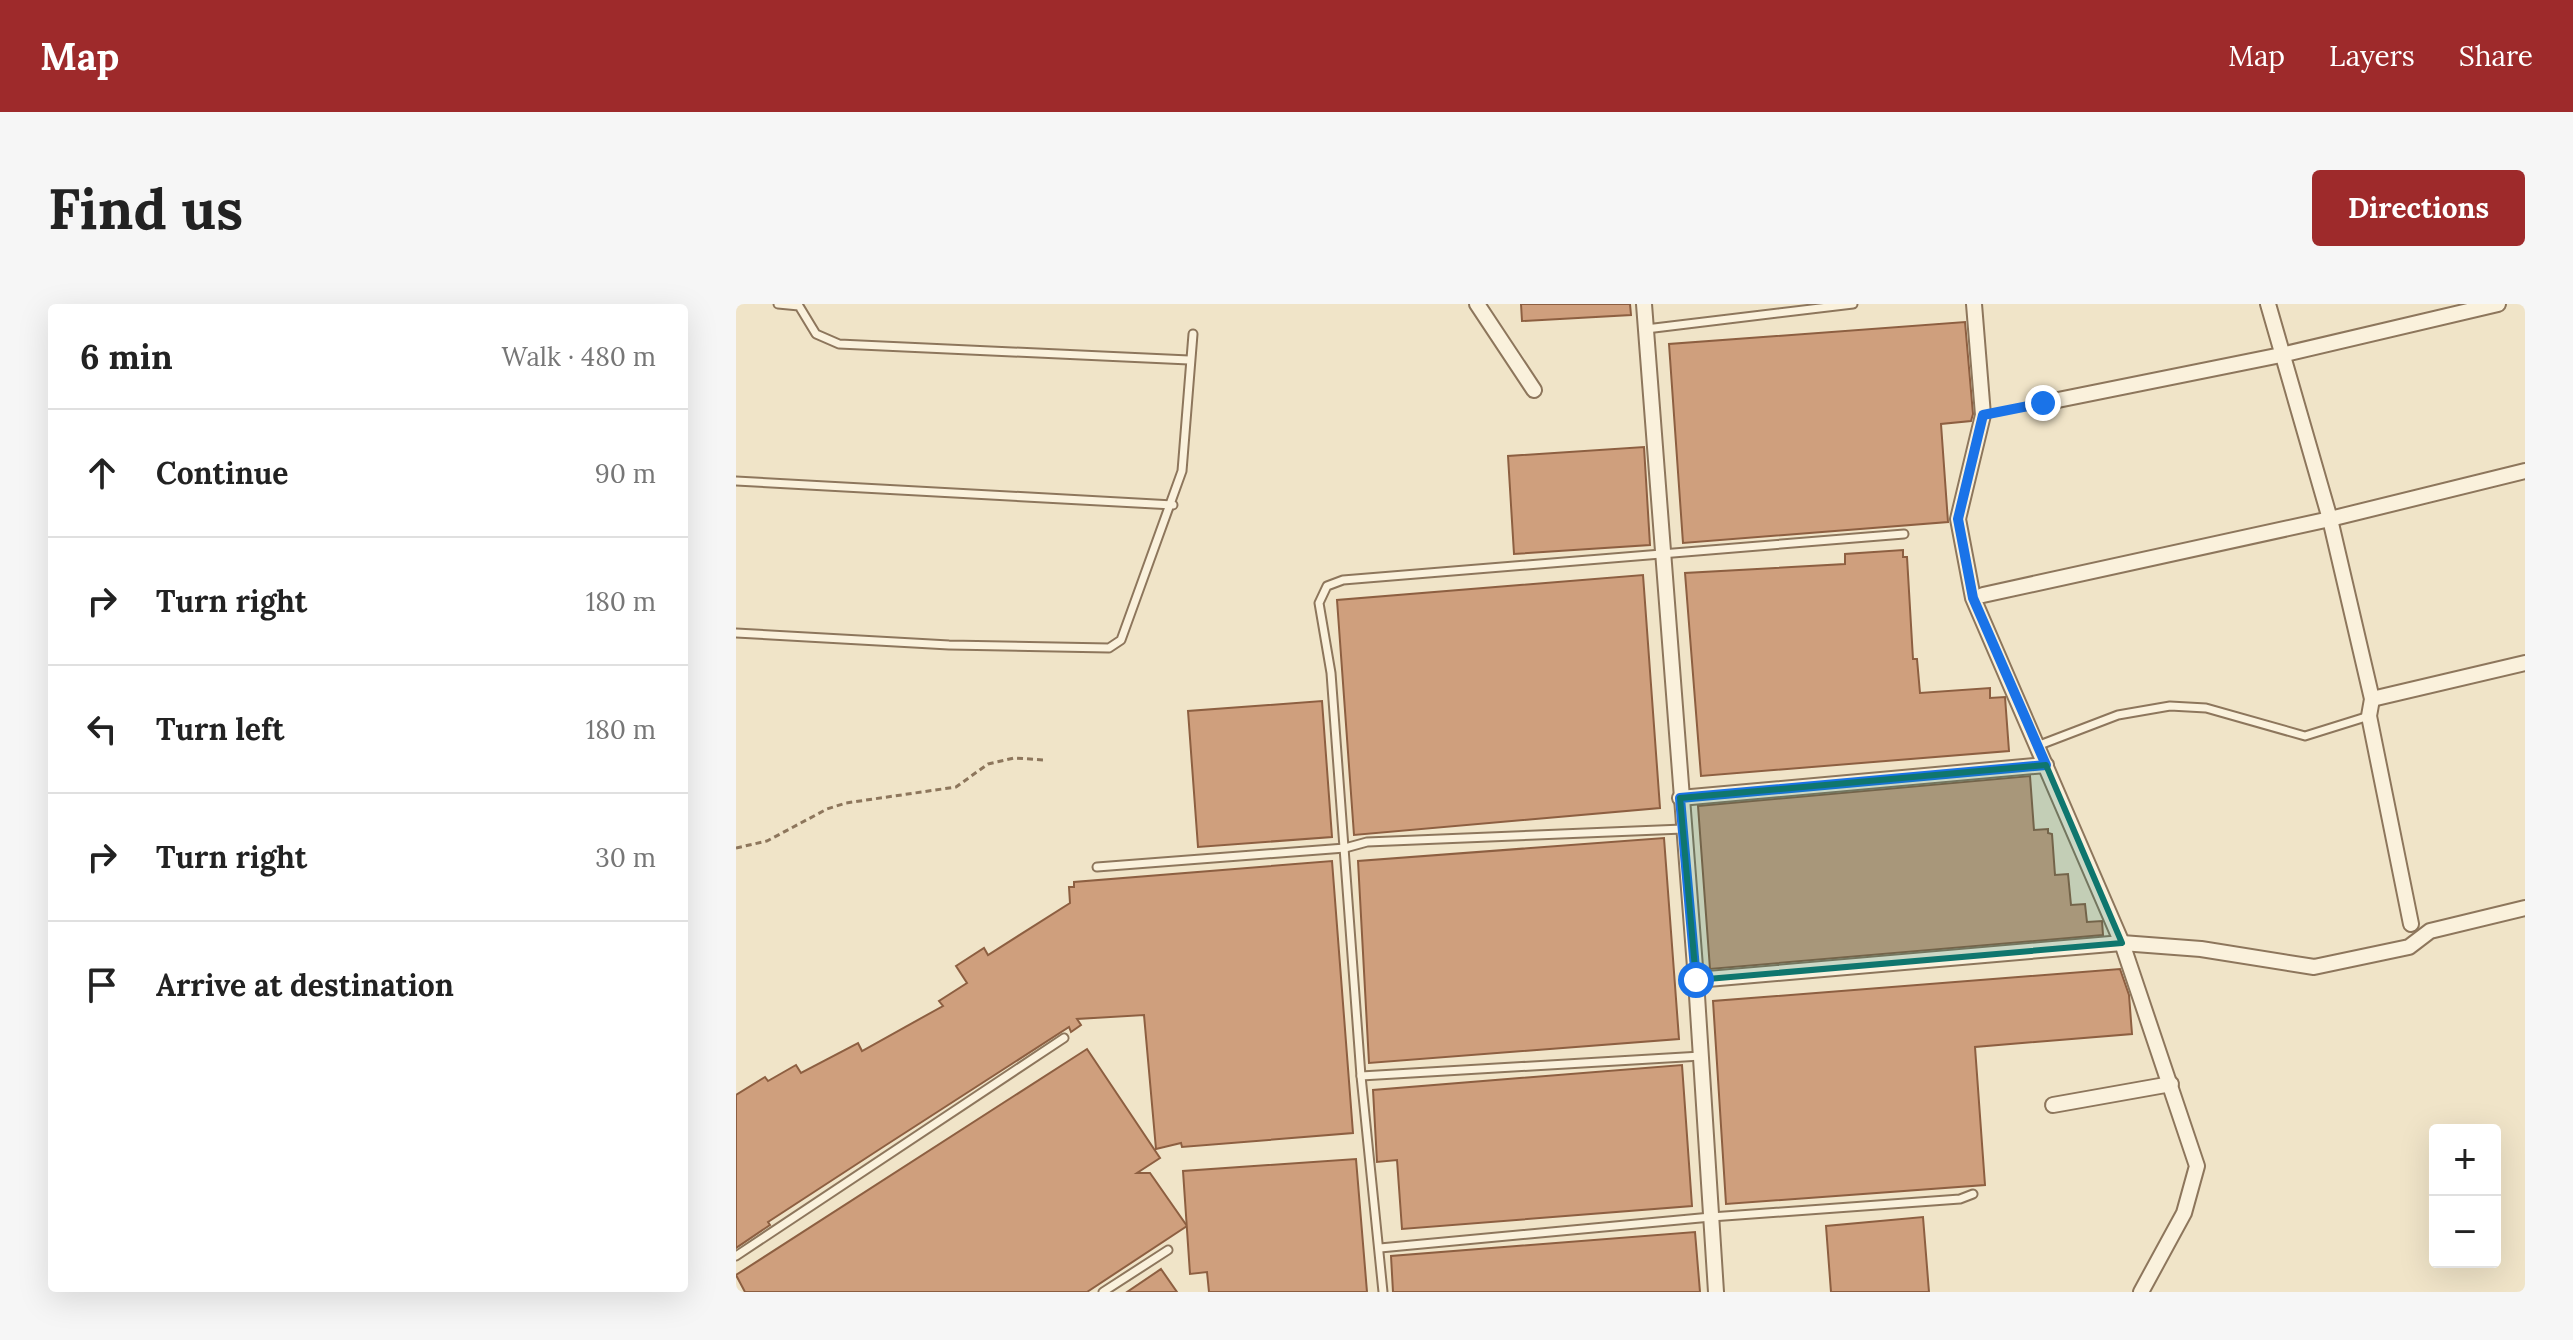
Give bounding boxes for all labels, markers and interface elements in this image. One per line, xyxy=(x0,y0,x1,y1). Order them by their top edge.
text: Map xyxy=(40,32,119,80)
text: Map xyxy=(2228,38,2285,74)
text: Layers xyxy=(2329,38,2415,74)
text: Share xyxy=(2459,38,2533,74)
button: Directions xyxy=(2312,170,2525,246)
text: Find us xyxy=(48,173,243,244)
text: 6 min xyxy=(80,335,173,378)
text: Walk · 480 m xyxy=(502,340,656,373)
route end xyxy=(2025,385,2061,421)
icon: ahead xyxy=(80,451,124,495)
text: Continue xyxy=(156,454,288,492)
text: 90 m xyxy=(595,457,656,490)
icon: right xyxy=(80,579,124,623)
text: Turn right xyxy=(156,582,307,620)
text: 180 m xyxy=(586,585,656,618)
icon: left xyxy=(80,707,124,751)
text: Turn left xyxy=(156,710,284,748)
text: 180 m xyxy=(586,713,656,746)
icon: right xyxy=(80,835,124,879)
text: Turn right xyxy=(156,838,307,876)
text: 30 m xyxy=(595,841,656,874)
route start xyxy=(1678,962,1714,998)
icon: arrive xyxy=(80,963,124,1007)
text: Arrive at destination xyxy=(156,966,454,1004)
map controls xyxy=(2429,1124,2501,1268)
button: + xyxy=(2429,1124,2501,1196)
button: − xyxy=(2429,1196,2501,1268)

